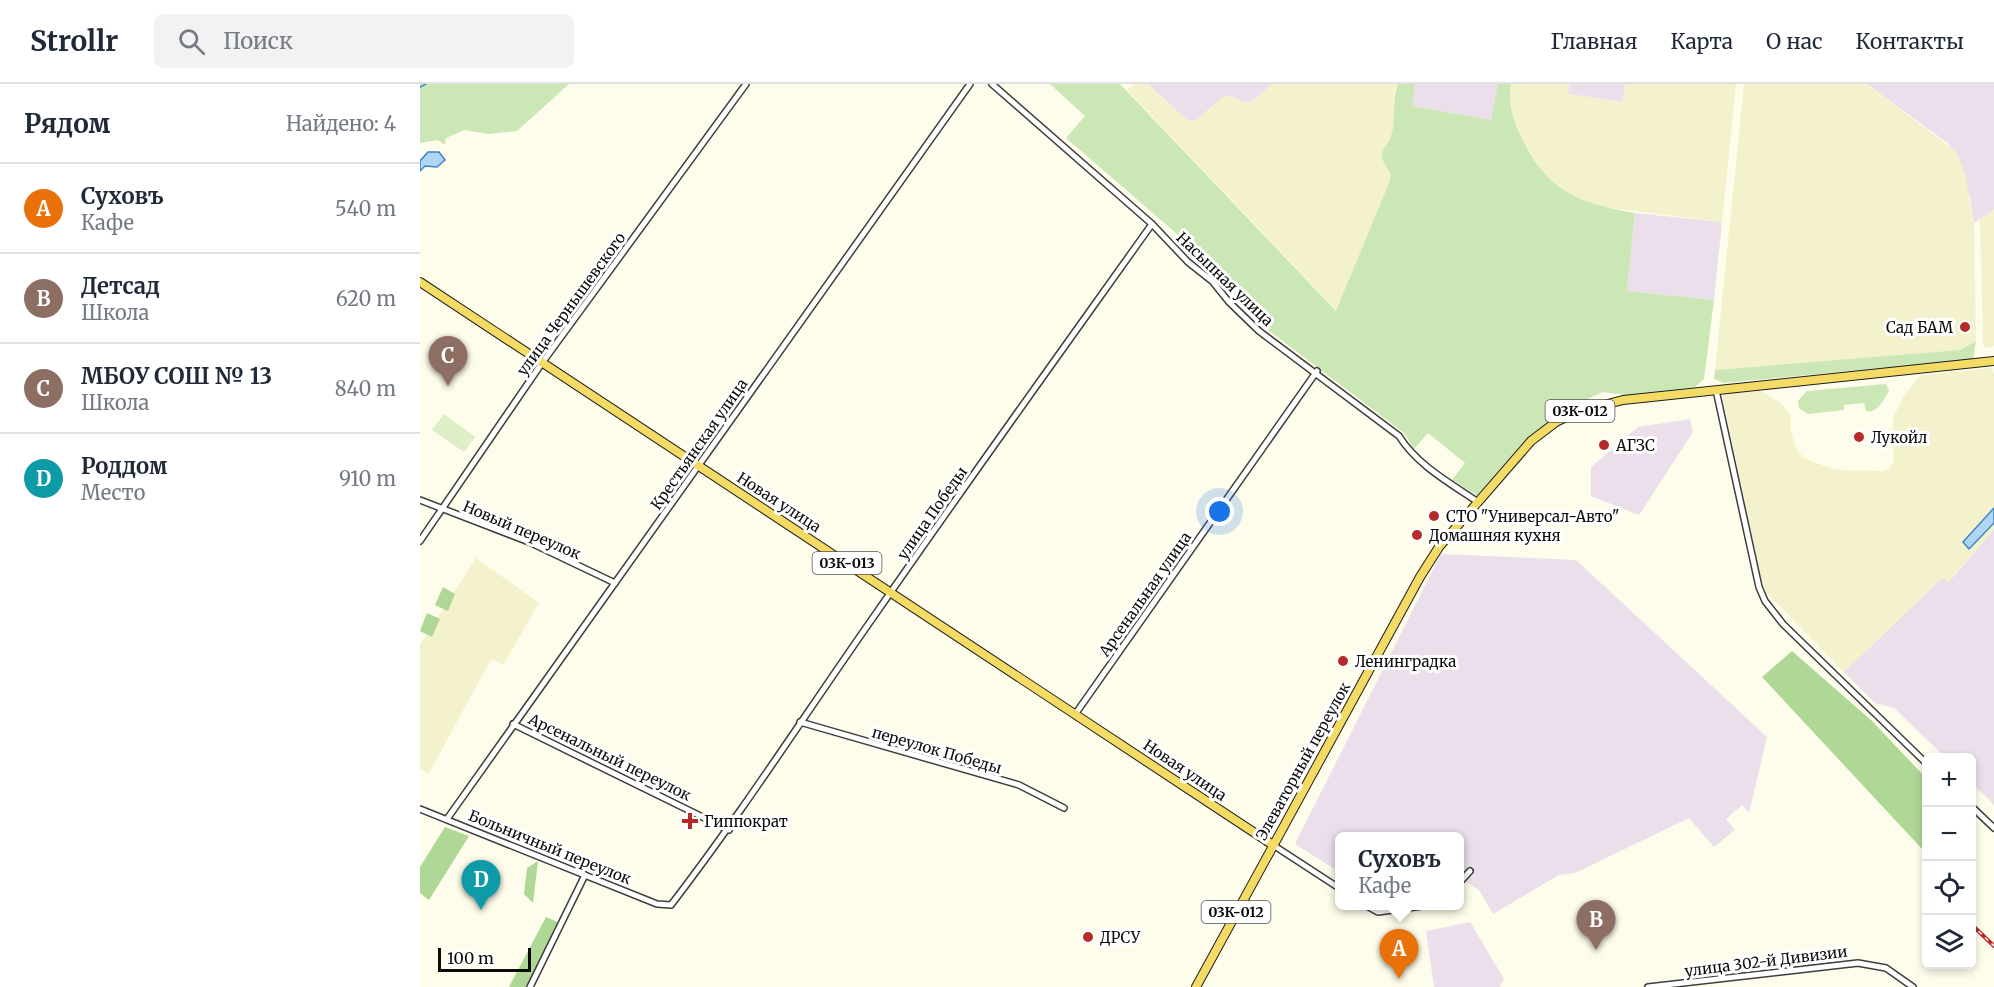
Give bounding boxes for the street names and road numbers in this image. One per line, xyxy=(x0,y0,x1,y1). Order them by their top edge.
street label: улица Чернышевского xyxy=(513,228,630,379)
street label: Насыпная улица xyxy=(1173,228,1277,330)
street label: Крестьянская улица xyxy=(647,375,751,513)
road number: 03К-012 xyxy=(1546,400,1614,422)
street label: улица Победы xyxy=(893,463,971,563)
street label: Новая улица xyxy=(733,468,825,536)
street label: Новый переулок xyxy=(460,497,584,564)
street label: Арсенальная улица xyxy=(1094,528,1195,661)
road number: 03К-013 xyxy=(812,552,882,574)
street label: Элеваторный переулок xyxy=(1252,678,1355,843)
street label: Арсенальный переулок xyxy=(525,709,695,805)
street label: переулок Победы xyxy=(870,722,1004,778)
street label: Новая улица xyxy=(1140,735,1230,805)
street label: Больничный переулок xyxy=(466,806,635,889)
road number: 03К-012 xyxy=(1202,901,1270,923)
street label: улица 302-й Дивизии xyxy=(1683,942,1849,980)

